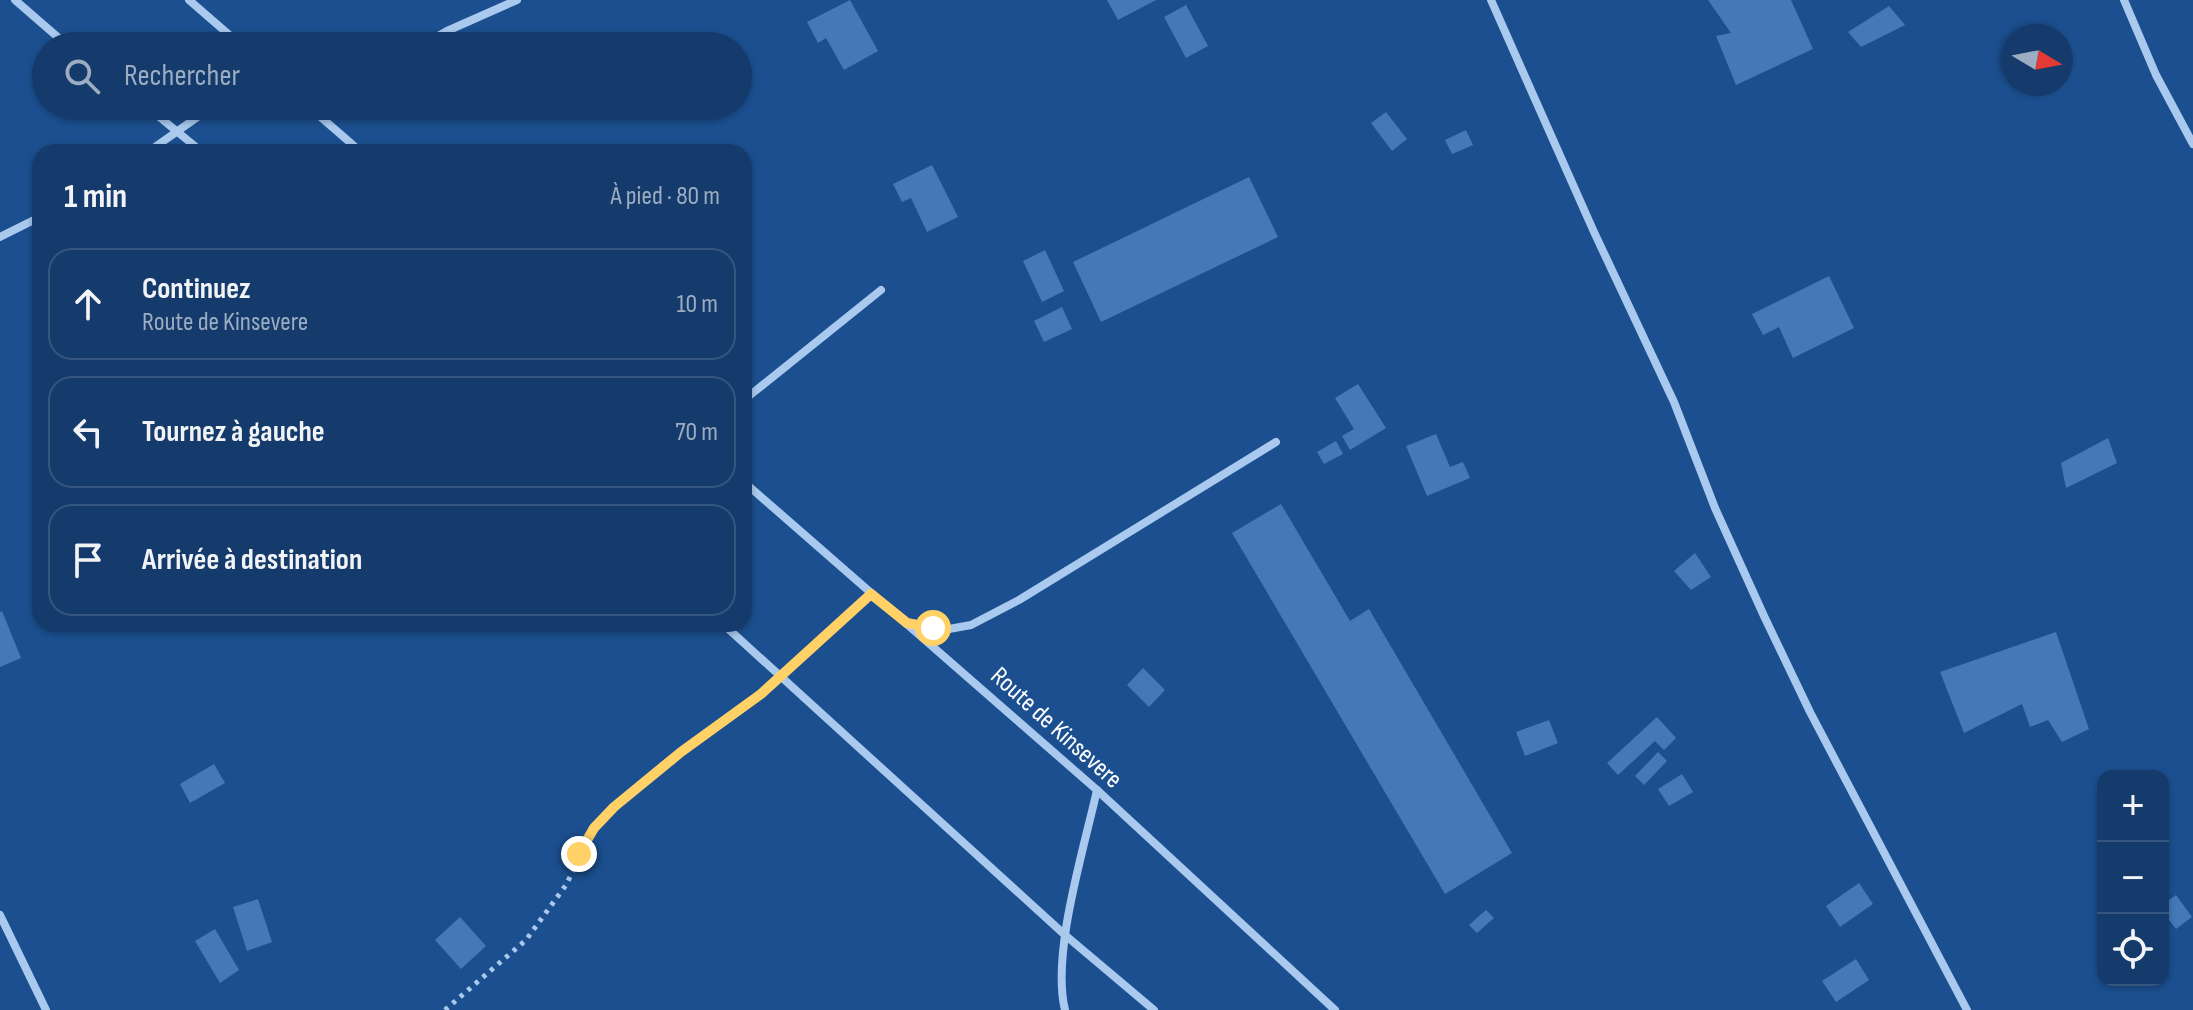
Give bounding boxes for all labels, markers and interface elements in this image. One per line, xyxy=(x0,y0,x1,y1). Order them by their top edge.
north arrow xyxy=(2001,24,2073,96)
search box xyxy=(32,32,752,120)
icon: search xyxy=(60,54,104,98)
text: Rechercher xyxy=(124,58,240,94)
text: 1 min xyxy=(64,176,127,217)
text: À pied · 80 m xyxy=(611,181,720,212)
text: Continuez xyxy=(142,271,251,307)
icon: ahead xyxy=(66,282,110,326)
text: 10 m xyxy=(676,289,718,320)
text: Route de Kinsevere xyxy=(142,307,308,338)
icon: left xyxy=(66,410,110,454)
text: Tournez à gauche xyxy=(142,414,325,450)
text: 70 m xyxy=(675,417,718,448)
icon: arrive xyxy=(66,538,110,582)
text: Arrivée à destination xyxy=(142,542,362,578)
route start xyxy=(915,610,951,646)
street label: Route de Kinsevere xyxy=(984,661,1128,795)
map controls xyxy=(2097,770,2169,986)
button: + xyxy=(2097,770,2169,842)
route end xyxy=(561,836,597,872)
button: − xyxy=(2097,842,2169,914)
button: locate xyxy=(2097,914,2169,986)

